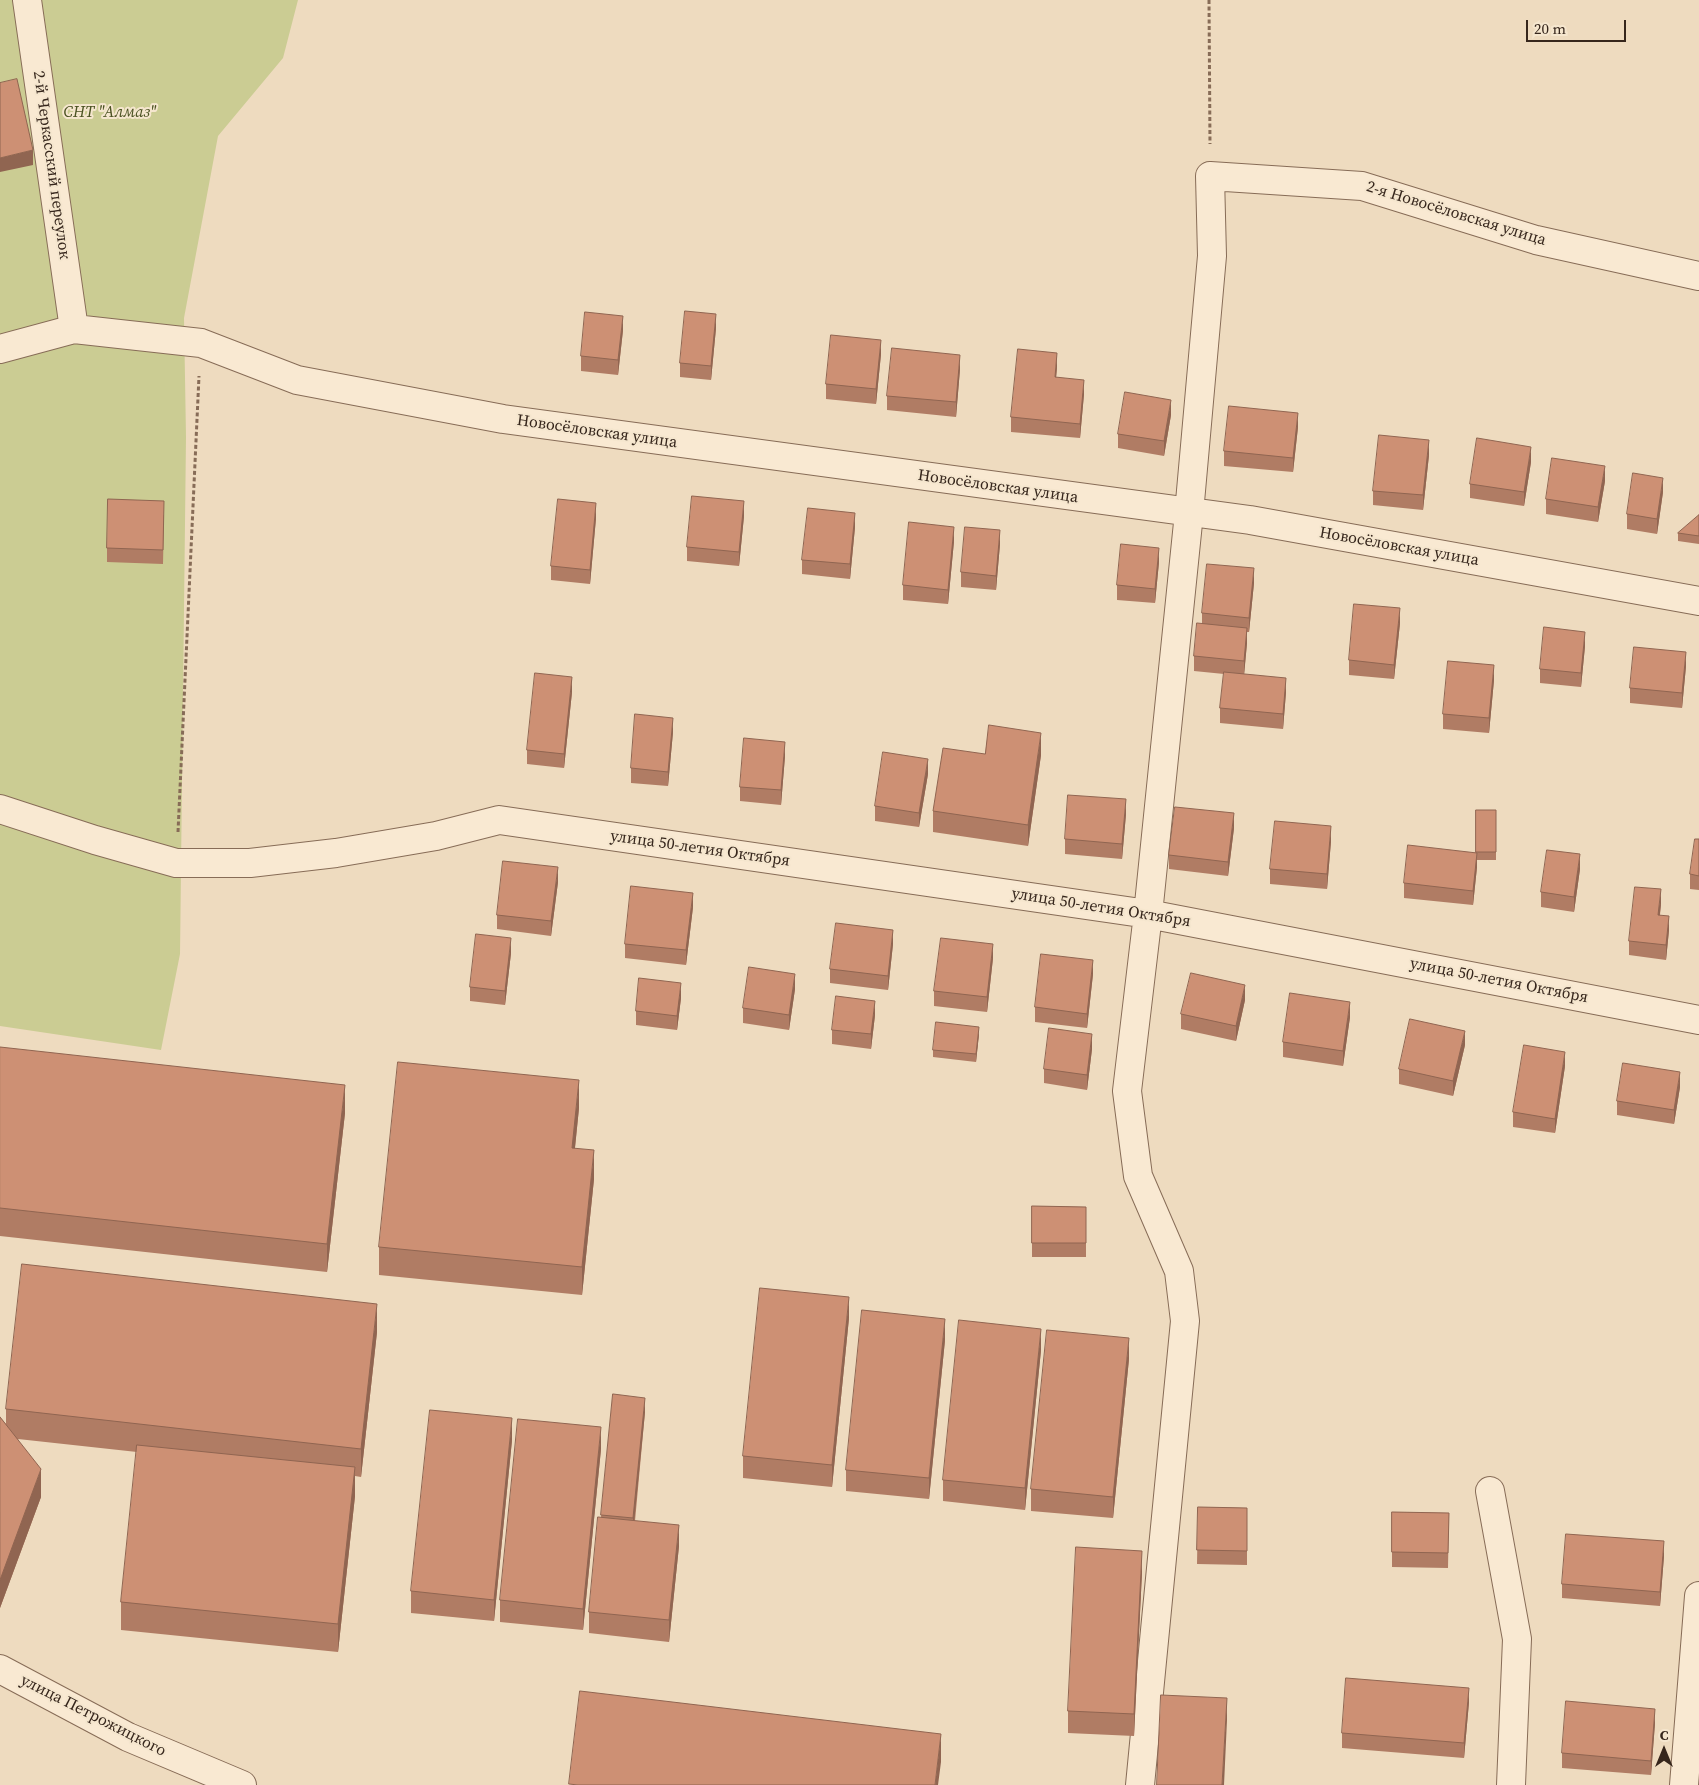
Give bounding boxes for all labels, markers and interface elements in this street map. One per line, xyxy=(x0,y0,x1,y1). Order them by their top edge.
scale bar xyxy=(1529,10,1629,42)
text: 20 m xyxy=(1534,18,1566,39)
street label: 2-й Черкасский переулок xyxy=(28,70,74,260)
park label: СНТ "Алмаз" xyxy=(63,103,157,123)
street label: 2-я Новосёловская улица xyxy=(1364,177,1548,251)
street label: Новосёловская улица xyxy=(516,411,678,453)
street label: Новосёловская улица xyxy=(917,466,1079,508)
street label: Новосёловская улица xyxy=(1318,524,1480,570)
street label: улица 50-летия Октября xyxy=(609,827,791,871)
street label: улица 50-летия Октября xyxy=(1010,884,1192,932)
street label: улица 50-летия Октября xyxy=(1408,954,1590,1008)
street label: улица Петрожицкого xyxy=(17,1671,169,1761)
north arrow xyxy=(1639,1725,1689,1775)
text: С xyxy=(1660,1725,1668,1745)

